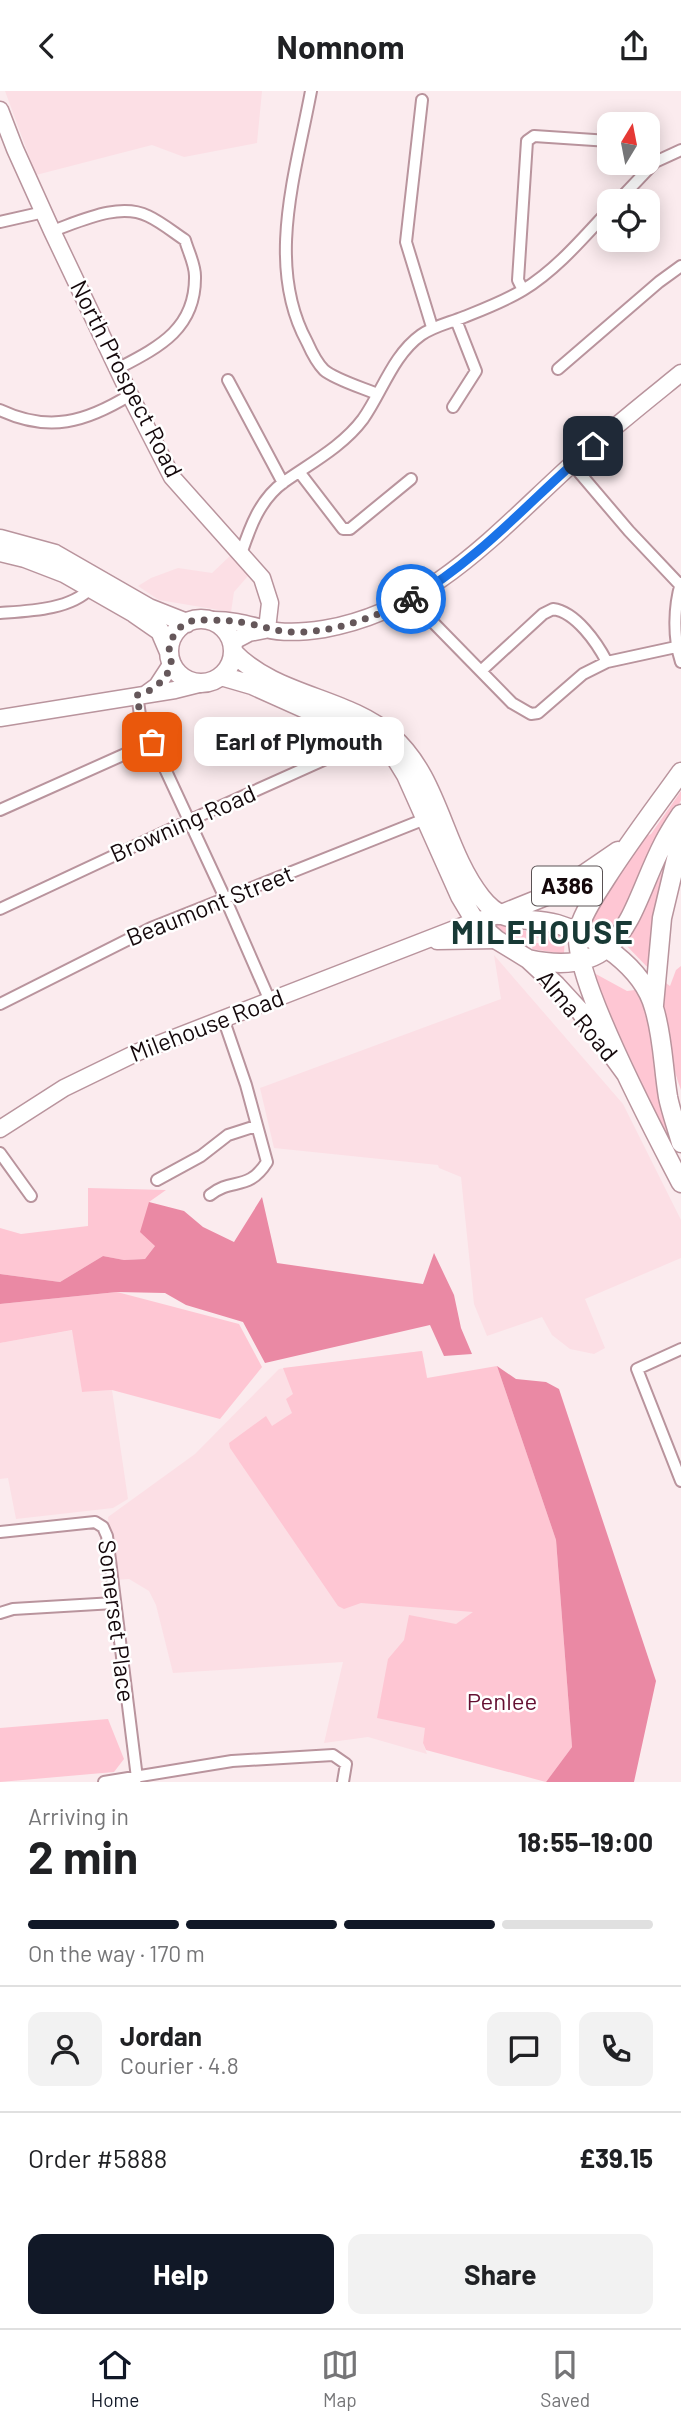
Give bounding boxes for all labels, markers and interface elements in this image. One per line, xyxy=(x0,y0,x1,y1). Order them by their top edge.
icon: back xyxy=(28,27,66,65)
text: Nomnom xyxy=(277,27,404,65)
icon: share xyxy=(615,27,653,65)
north arrow xyxy=(597,112,660,175)
map controls xyxy=(597,112,660,252)
button: locate xyxy=(597,189,660,252)
street label: North Prospect Road xyxy=(65,275,190,482)
pin xyxy=(563,416,623,476)
icon: home xyxy=(574,427,612,465)
courier xyxy=(376,564,446,634)
icon: bike xyxy=(392,580,430,618)
pin xyxy=(122,712,182,772)
callout: Earl of Plymouth xyxy=(194,717,404,767)
icon: bag xyxy=(133,723,171,761)
text: Earl of Plymouth xyxy=(215,727,383,755)
street label: Browning Road xyxy=(105,778,260,868)
street label: Beaumont Street xyxy=(122,858,297,951)
road number: A386 xyxy=(532,867,602,905)
district label: MILEHOUSE xyxy=(451,912,635,950)
street label: Alma Road xyxy=(532,964,625,1067)
street label: Milehouse Road xyxy=(125,982,288,1067)
street label: Somerset Place xyxy=(93,1538,142,1704)
park label: Penlee xyxy=(467,1686,537,1715)
text: Arriving in xyxy=(28,1802,129,1830)
text: 18:55–19:00 xyxy=(518,1826,653,1857)
text: 2 min xyxy=(28,1828,138,1883)
text: On the way · 170 m xyxy=(28,1939,205,1967)
button: person xyxy=(28,2012,102,2086)
button: chat xyxy=(487,2012,561,2086)
button: phone xyxy=(579,2012,653,2086)
text: Jordan xyxy=(120,2020,202,2051)
text: Courier · 4.8 xyxy=(120,2051,239,2079)
text: Order #5888 xyxy=(28,2142,167,2173)
text: £39.15 xyxy=(579,2142,653,2173)
button: Help xyxy=(28,2234,334,2314)
button: Share xyxy=(348,2234,653,2314)
tab: Home xyxy=(91,2346,139,2411)
tab: Map xyxy=(321,2346,359,2411)
tab: Saved xyxy=(540,2346,590,2411)

